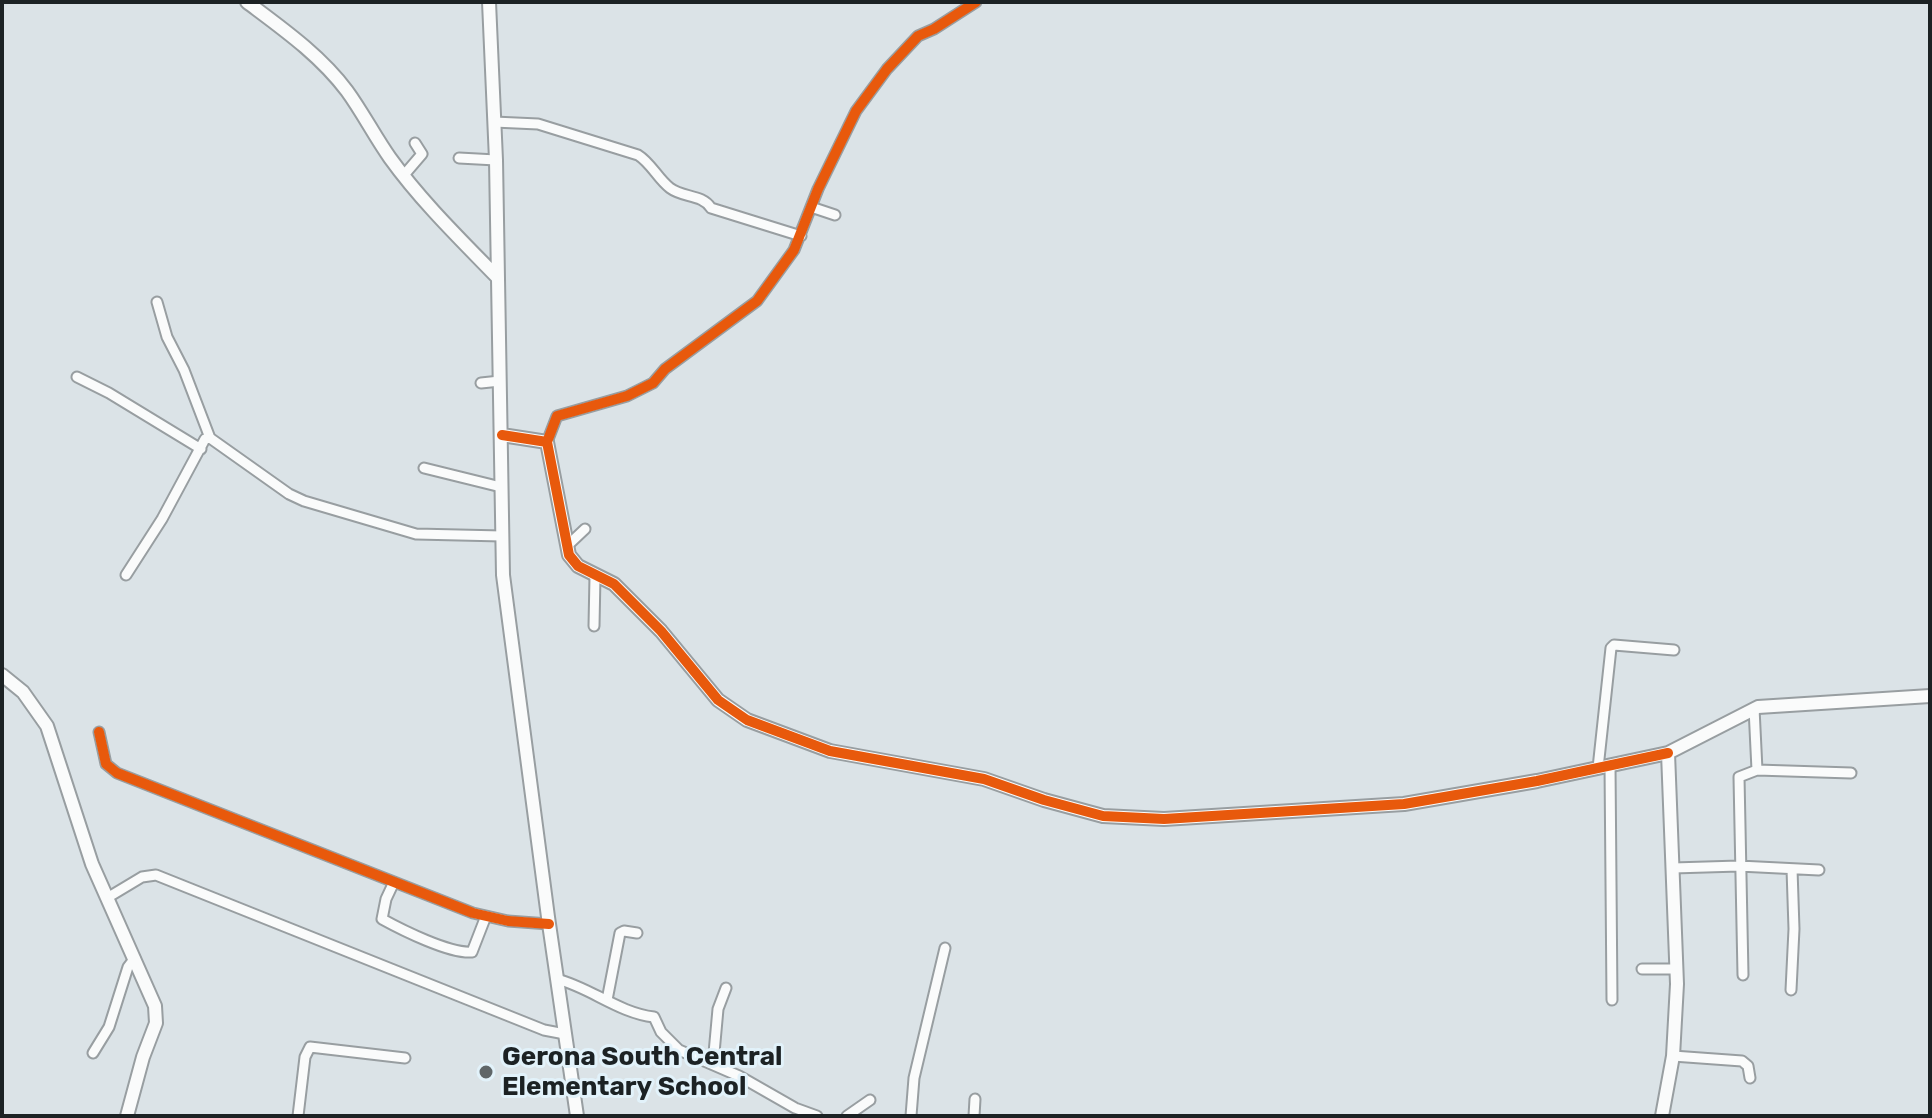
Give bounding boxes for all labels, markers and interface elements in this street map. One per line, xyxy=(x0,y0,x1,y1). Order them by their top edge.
place label: Gerona South Central Elementary School xyxy=(502,1041,782,1102)
marker: Gerona South Central Elementary School xyxy=(477,1063,495,1081)

